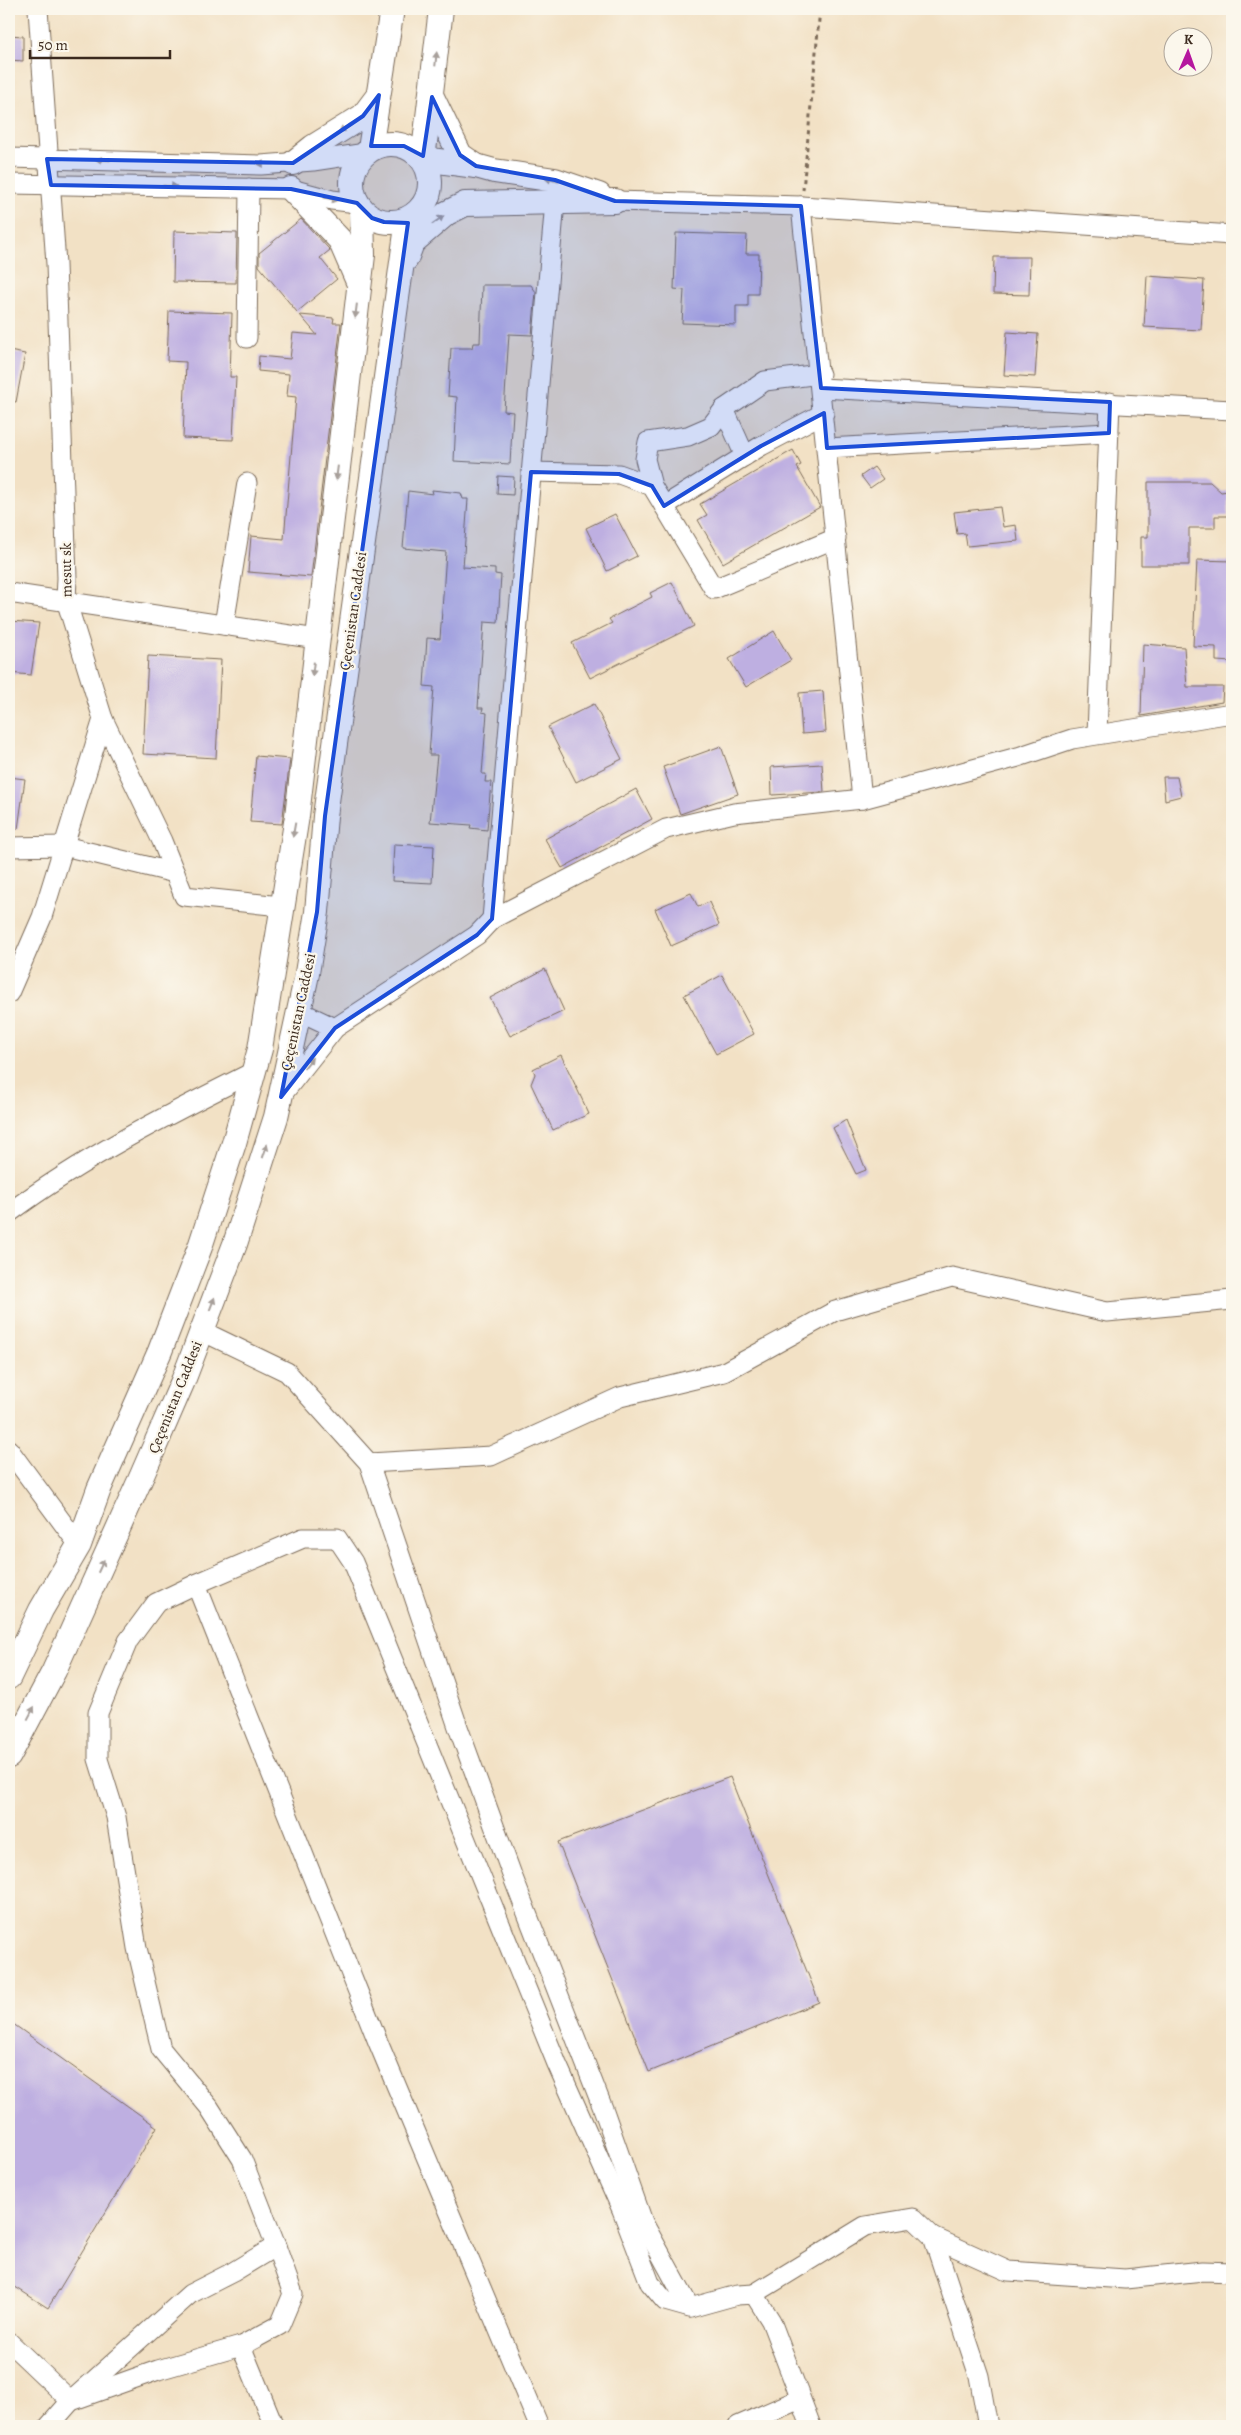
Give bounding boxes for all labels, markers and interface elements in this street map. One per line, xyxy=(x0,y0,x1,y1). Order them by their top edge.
scale bar xyxy=(30,28,170,60)
north arrow xyxy=(1164,28,1214,78)
text: K xyxy=(1184,30,1194,49)
text: 50 m xyxy=(38,35,68,55)
one-way arrow xyxy=(432,50,440,66)
one-way arrow xyxy=(338,123,351,133)
one-way arrow xyxy=(95,156,111,164)
one-way arrow xyxy=(257,160,273,168)
one-way arrow xyxy=(544,176,559,184)
one-way arrow xyxy=(162,182,178,190)
one-way arrow xyxy=(323,195,338,203)
one-way arrow xyxy=(431,215,445,225)
one-way arrow xyxy=(352,304,360,320)
one-way arrow xyxy=(333,465,341,481)
street label: mesut sk xyxy=(56,542,76,598)
street label: Çeçenistan Caddesi xyxy=(335,550,371,672)
one-way arrow xyxy=(309,661,317,677)
one-way arrow xyxy=(290,822,298,838)
street label: Çeçenistan Caddesi xyxy=(276,951,320,1073)
one-way arrow xyxy=(302,1057,313,1070)
one-way arrow xyxy=(262,1143,270,1158)
one-way arrow xyxy=(208,1296,216,1311)
street label: Çeçenistan Caddesi xyxy=(143,1338,207,1456)
one-way arrow xyxy=(97,1559,106,1574)
one-way arrow xyxy=(27,1706,35,1720)

